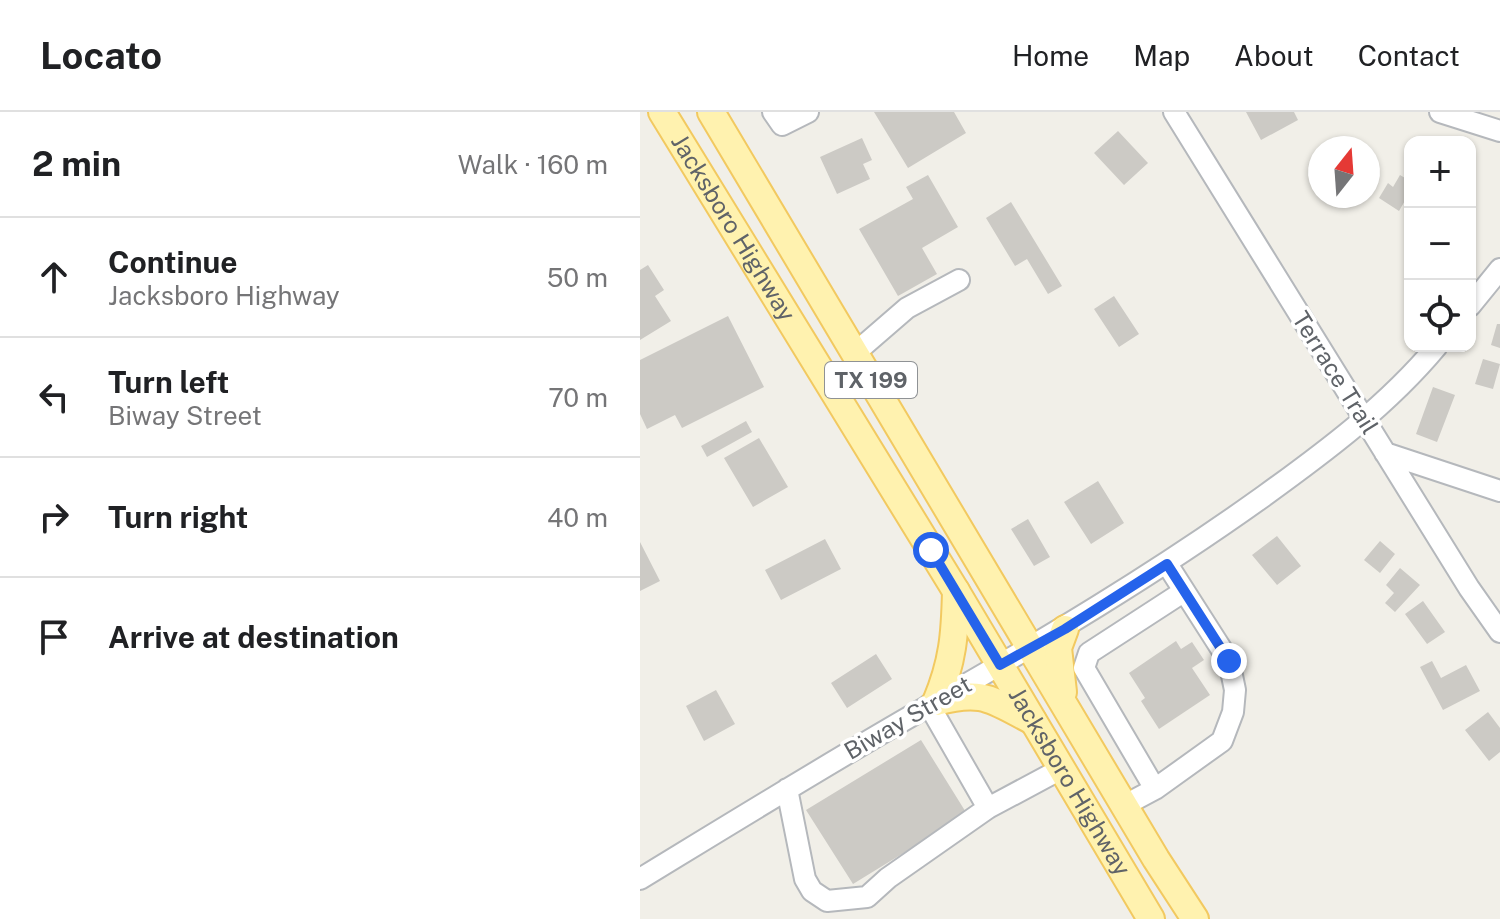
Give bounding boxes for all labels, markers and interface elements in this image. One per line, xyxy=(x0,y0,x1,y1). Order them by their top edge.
text: Locato xyxy=(40,33,162,78)
text: Home xyxy=(1012,39,1089,72)
text: Map xyxy=(1133,39,1190,72)
text: About xyxy=(1234,39,1314,72)
text: Contact xyxy=(1358,39,1460,72)
street label: Jacksboro Highway xyxy=(666,129,802,326)
north arrow xyxy=(1308,136,1380,208)
map controls xyxy=(1404,136,1476,352)
button: + xyxy=(1404,136,1476,208)
text: 2 min xyxy=(32,144,121,184)
text: Walk · 160 m xyxy=(458,149,608,180)
button: − xyxy=(1404,208,1476,280)
text: Continue xyxy=(108,244,238,280)
icon: ahead xyxy=(32,255,76,299)
text: 50 m xyxy=(547,262,608,293)
text: Jacksboro Highway xyxy=(108,280,340,311)
button: locate xyxy=(1404,280,1476,352)
street label: Terrace Trail xyxy=(1287,306,1385,439)
road number: TX 199 xyxy=(825,362,917,398)
text: Turn left xyxy=(108,364,229,400)
icon: left xyxy=(32,375,76,419)
text: 70 m xyxy=(548,382,608,413)
text: Biway Street xyxy=(108,400,262,431)
icon: right xyxy=(32,495,76,539)
text: Turn right xyxy=(108,499,248,535)
text: 40 m xyxy=(547,502,608,533)
route start xyxy=(913,532,949,568)
icon: arrive xyxy=(32,615,76,659)
text: Arrive at destination xyxy=(108,619,399,655)
route end xyxy=(1211,643,1247,679)
street label: Biway Street xyxy=(839,670,976,765)
street label: Jacksboro Highway xyxy=(1004,682,1137,881)

